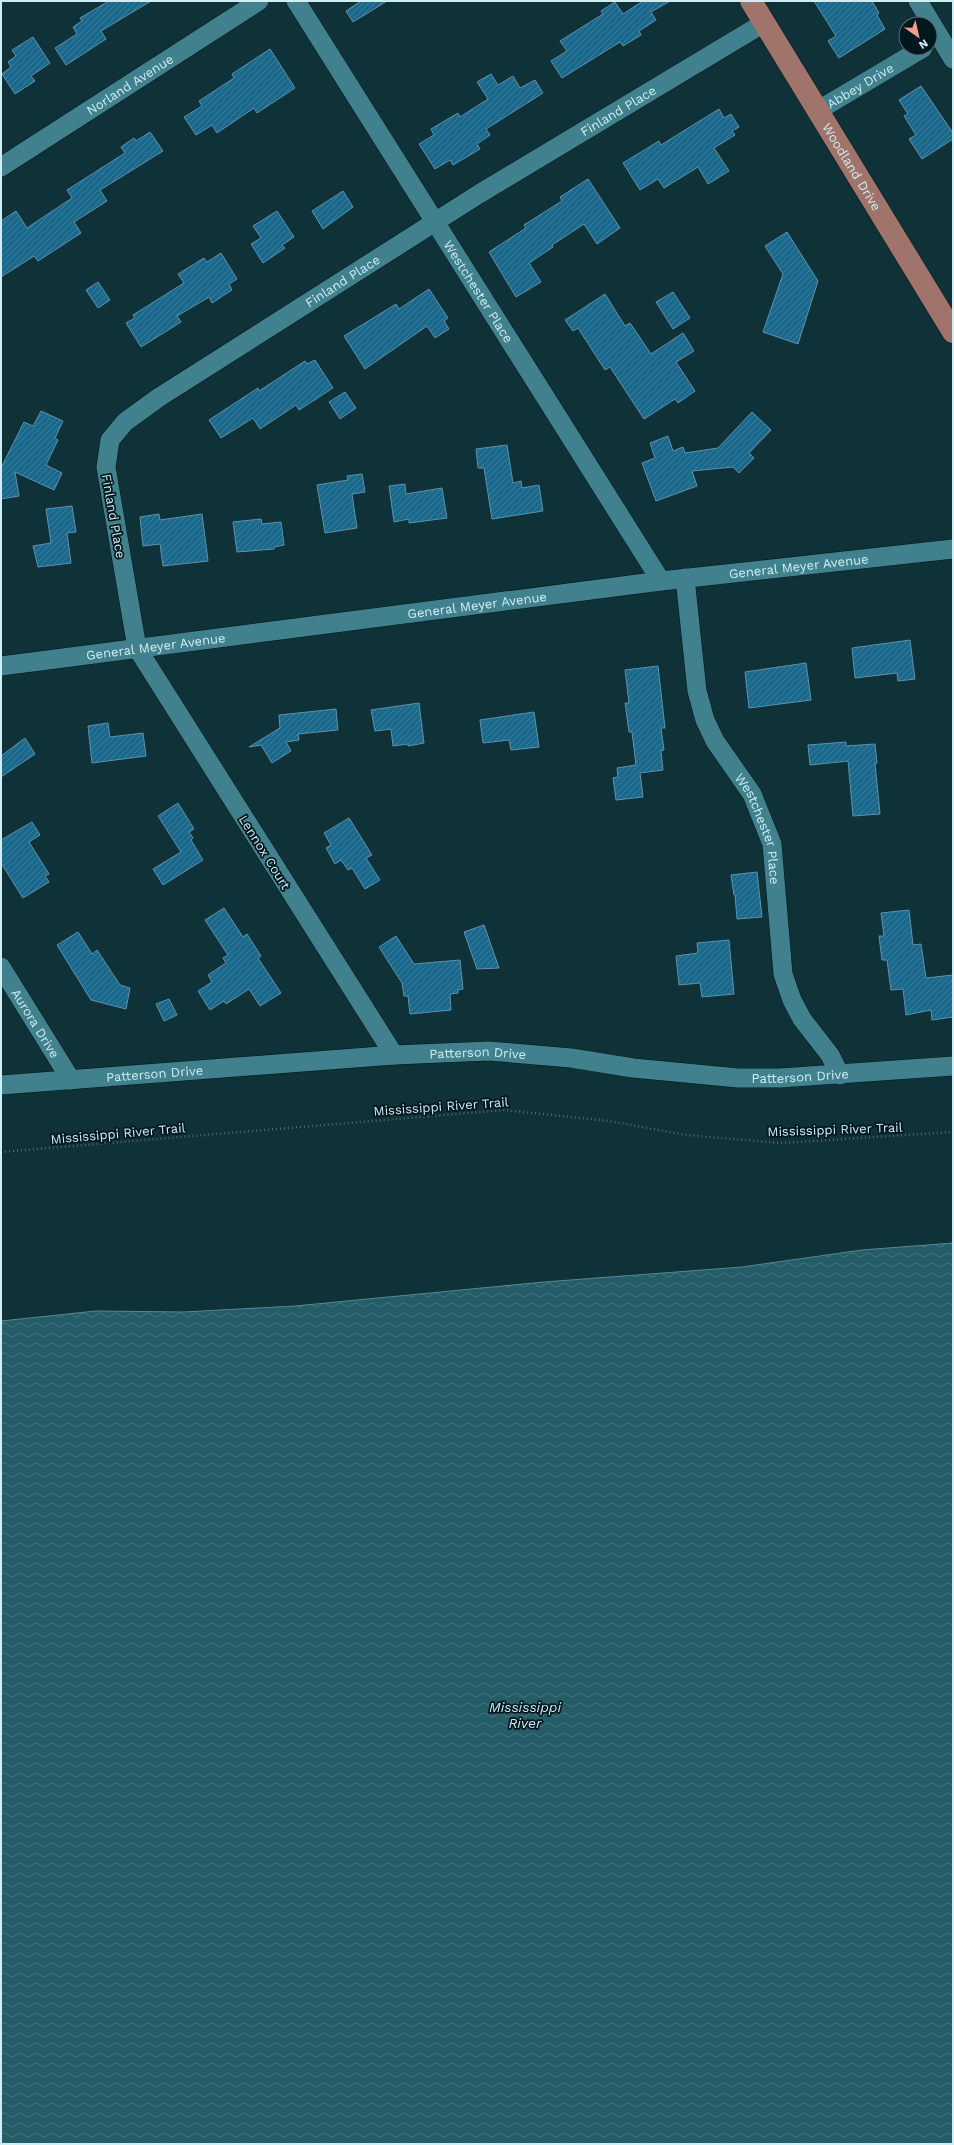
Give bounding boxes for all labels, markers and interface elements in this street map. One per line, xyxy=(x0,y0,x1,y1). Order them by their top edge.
north arrow xyxy=(898,16,938,56)
text: N xyxy=(916,36,930,52)
street label: Norland Avenue xyxy=(84,51,176,118)
street label: Abbey Drive xyxy=(824,60,896,112)
street label: Finland Place xyxy=(578,83,659,139)
street label: Woodland Drive xyxy=(819,120,884,214)
street label: Westchester Place xyxy=(440,238,516,346)
street label: Finland Place xyxy=(303,252,383,311)
street label: Finland Place xyxy=(99,473,128,559)
street label: General Meyer Avenue xyxy=(728,551,869,582)
street label: General Meyer Avenue xyxy=(407,589,548,622)
street label: General Meyer Avenue xyxy=(85,630,226,663)
street label: Westchester Place xyxy=(732,771,782,885)
street label: Lennox Court xyxy=(236,812,294,893)
street label: Aurora Drive xyxy=(8,986,62,1061)
street label: Patterson Drive xyxy=(429,1044,527,1062)
street label: Patterson Drive xyxy=(106,1063,204,1085)
street label: Patterson Drive xyxy=(752,1066,849,1086)
street label: Mississippi River Trail xyxy=(373,1094,509,1119)
street label: Mississippi River Trail xyxy=(50,1120,186,1147)
street label: Mississippi River Trail xyxy=(767,1120,903,1139)
water label: Mississippi River xyxy=(489,1699,561,1731)

